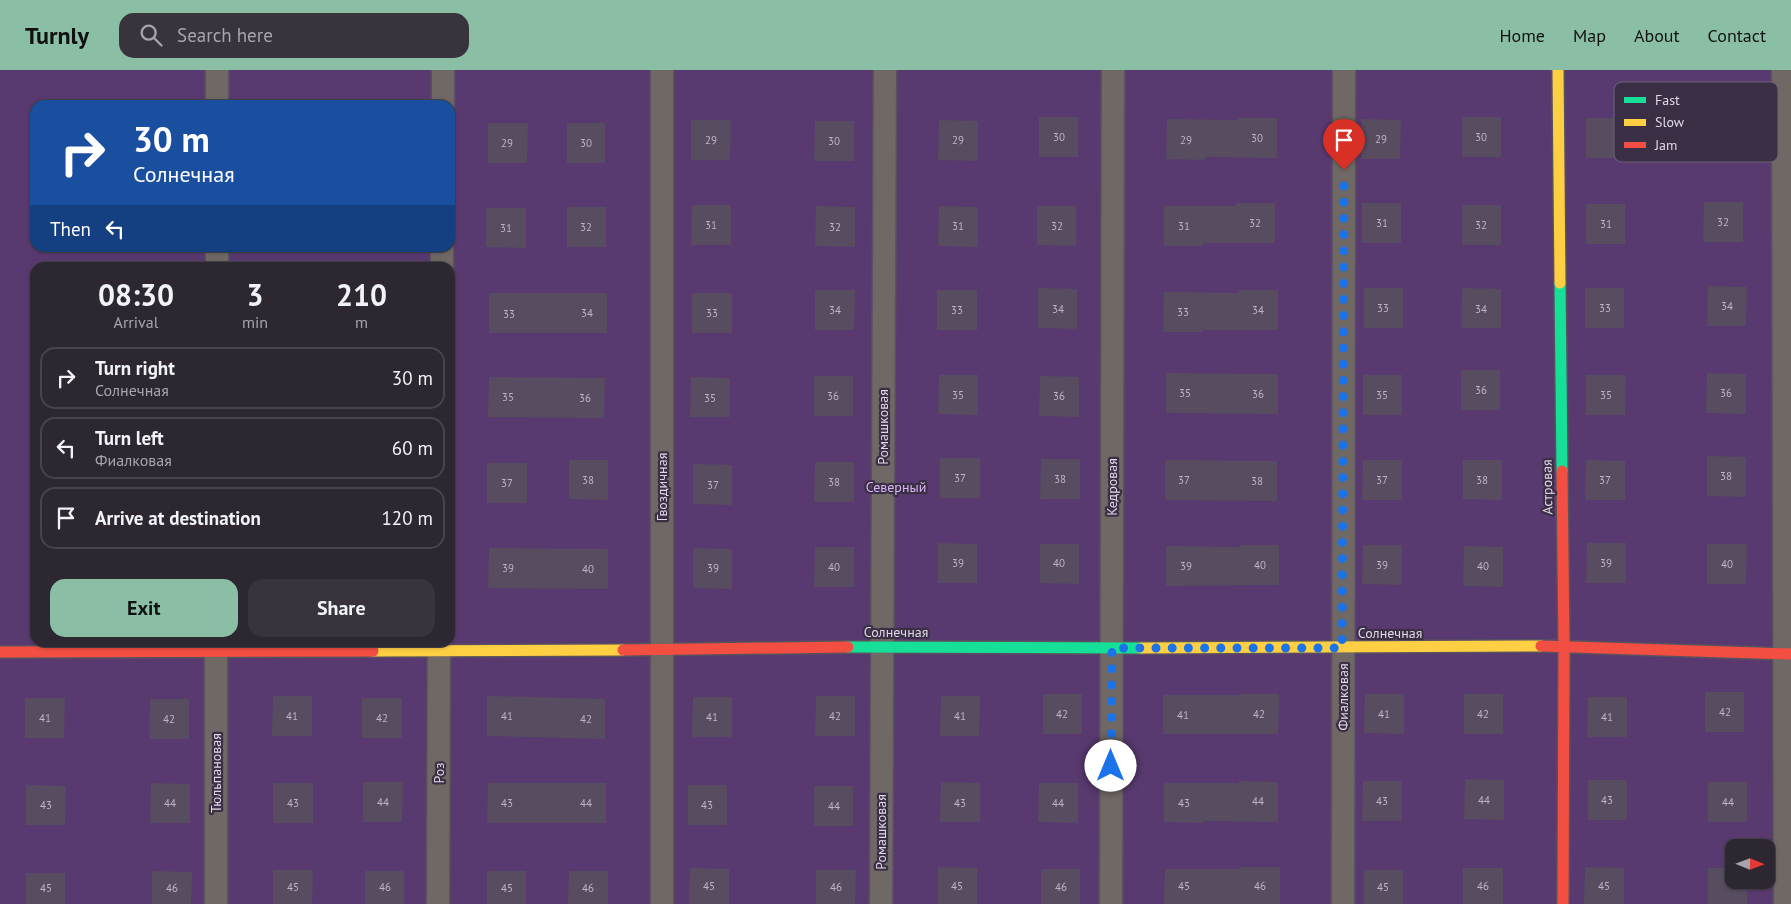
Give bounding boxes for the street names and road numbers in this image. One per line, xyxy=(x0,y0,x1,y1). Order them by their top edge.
street label: Ромашковая xyxy=(874,389,892,465)
street label: Гвоздичная xyxy=(653,453,671,521)
street label: Кедровая xyxy=(1103,458,1121,516)
street label: Астровая xyxy=(1538,459,1556,515)
street label: Солнечная xyxy=(864,623,928,641)
street label: Солнечная xyxy=(1358,624,1422,642)
street label: Фиалковая xyxy=(1334,663,1352,731)
street label: Тюльпановая xyxy=(207,733,225,813)
street label: Роз xyxy=(430,763,448,784)
street label: Ромашковая xyxy=(872,794,890,870)

